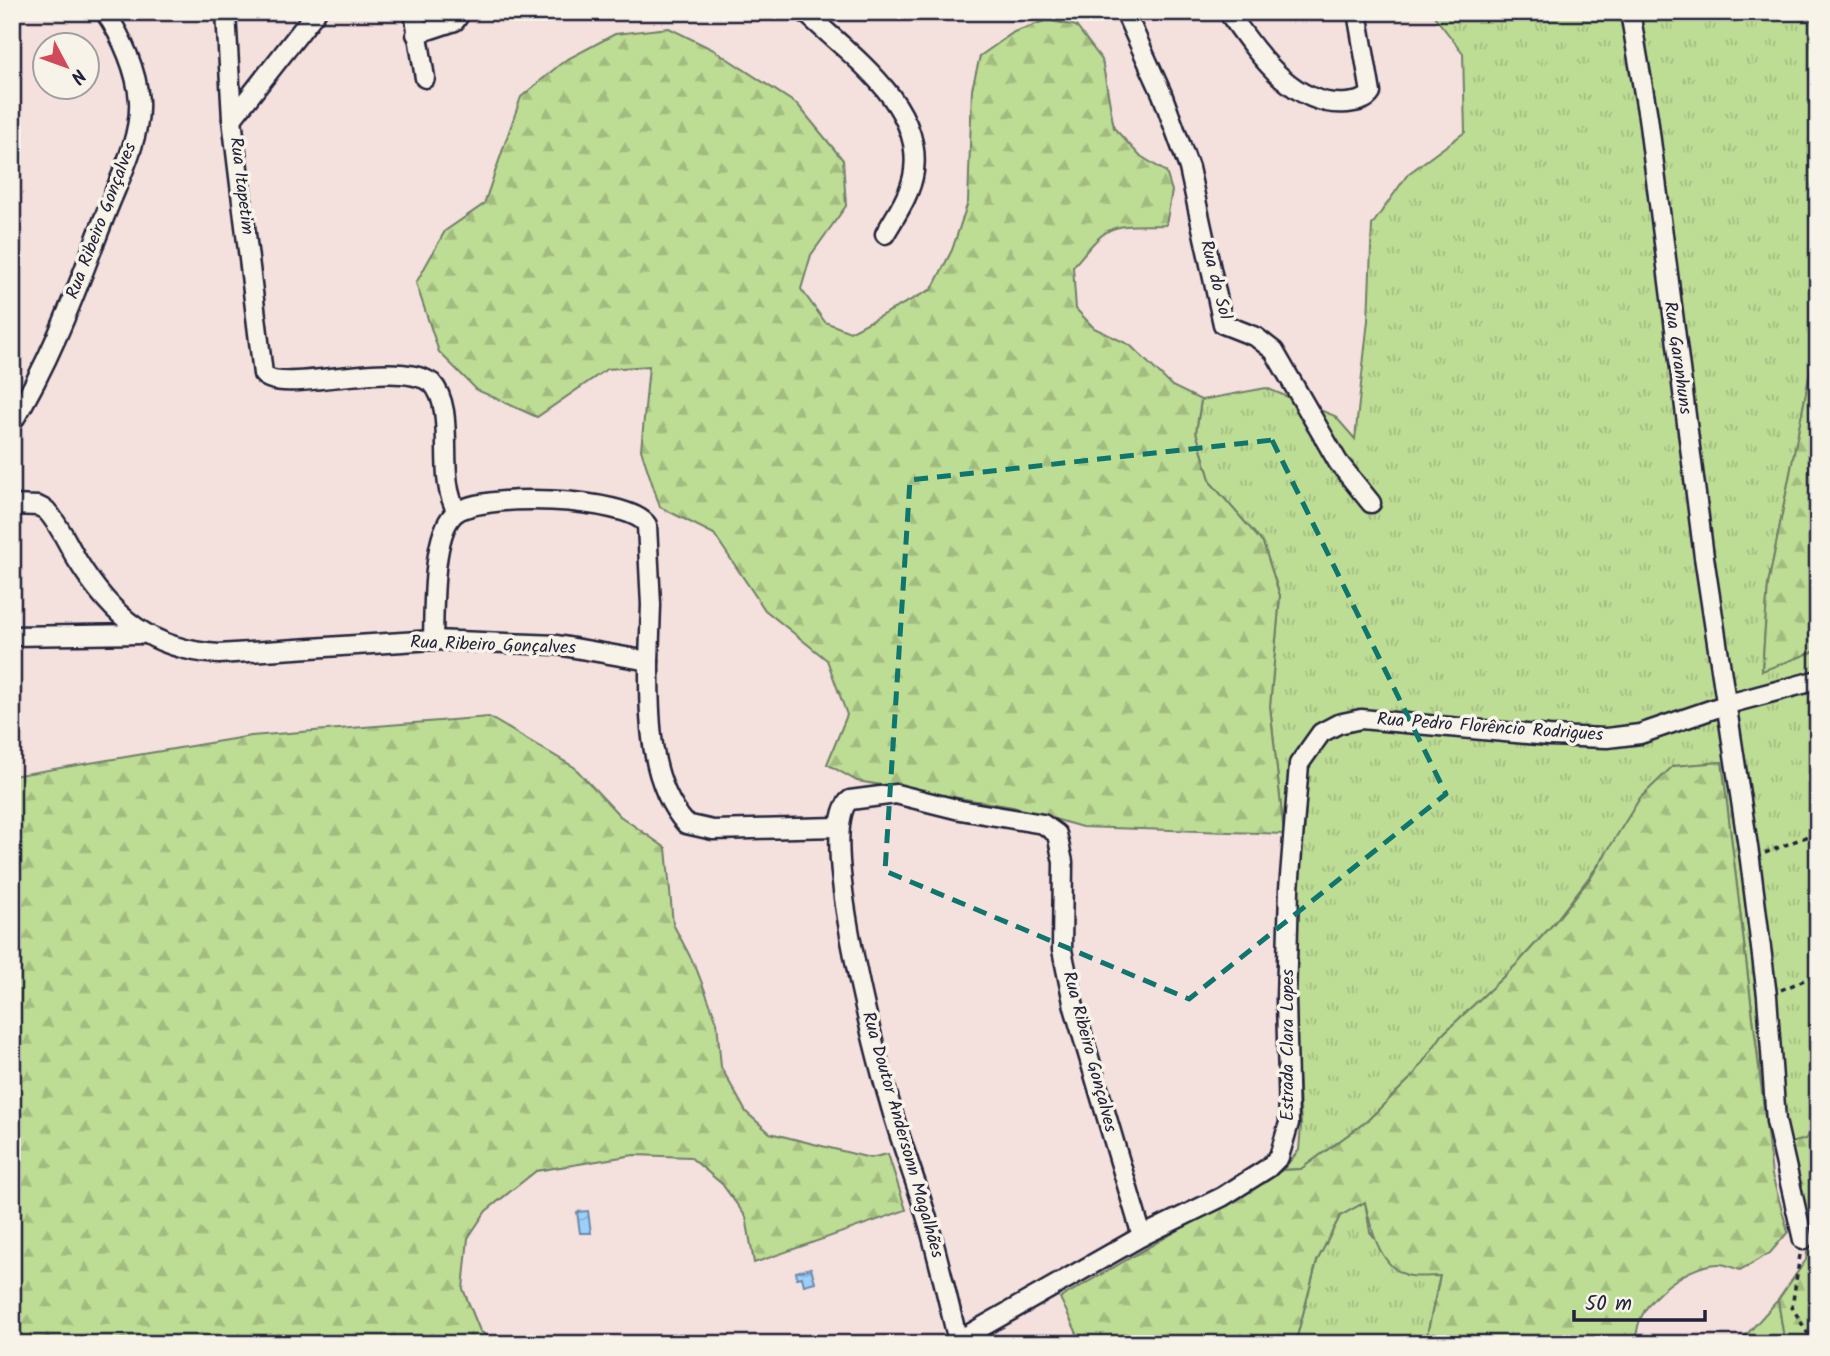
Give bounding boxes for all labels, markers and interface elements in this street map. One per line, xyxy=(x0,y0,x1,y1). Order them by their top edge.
north arrow xyxy=(32,32,102,102)
text: N xyxy=(62,61,93,90)
street label: Rua Itapetim xyxy=(221,136,261,236)
street label: Rua Ribeiro Gonçalves xyxy=(59,138,145,304)
street label: Rua do Sol xyxy=(1191,237,1239,324)
street label: Rua Garanhuns xyxy=(1655,300,1699,417)
street label: Rua Ribeiro Gonçalves xyxy=(410,629,577,663)
street label: Rua Pedro Florêncio Rodrigues xyxy=(1376,706,1605,750)
street label: Rua Ribeiro Gonçalves xyxy=(1054,968,1125,1136)
street label: Estrada Clara Lopes xyxy=(1274,969,1303,1121)
street label: Rua Doutor Andersonn Magalhães xyxy=(853,1008,951,1262)
scale bar xyxy=(1574,1279,1706,1323)
text: 50 m xyxy=(1585,1288,1632,1321)

